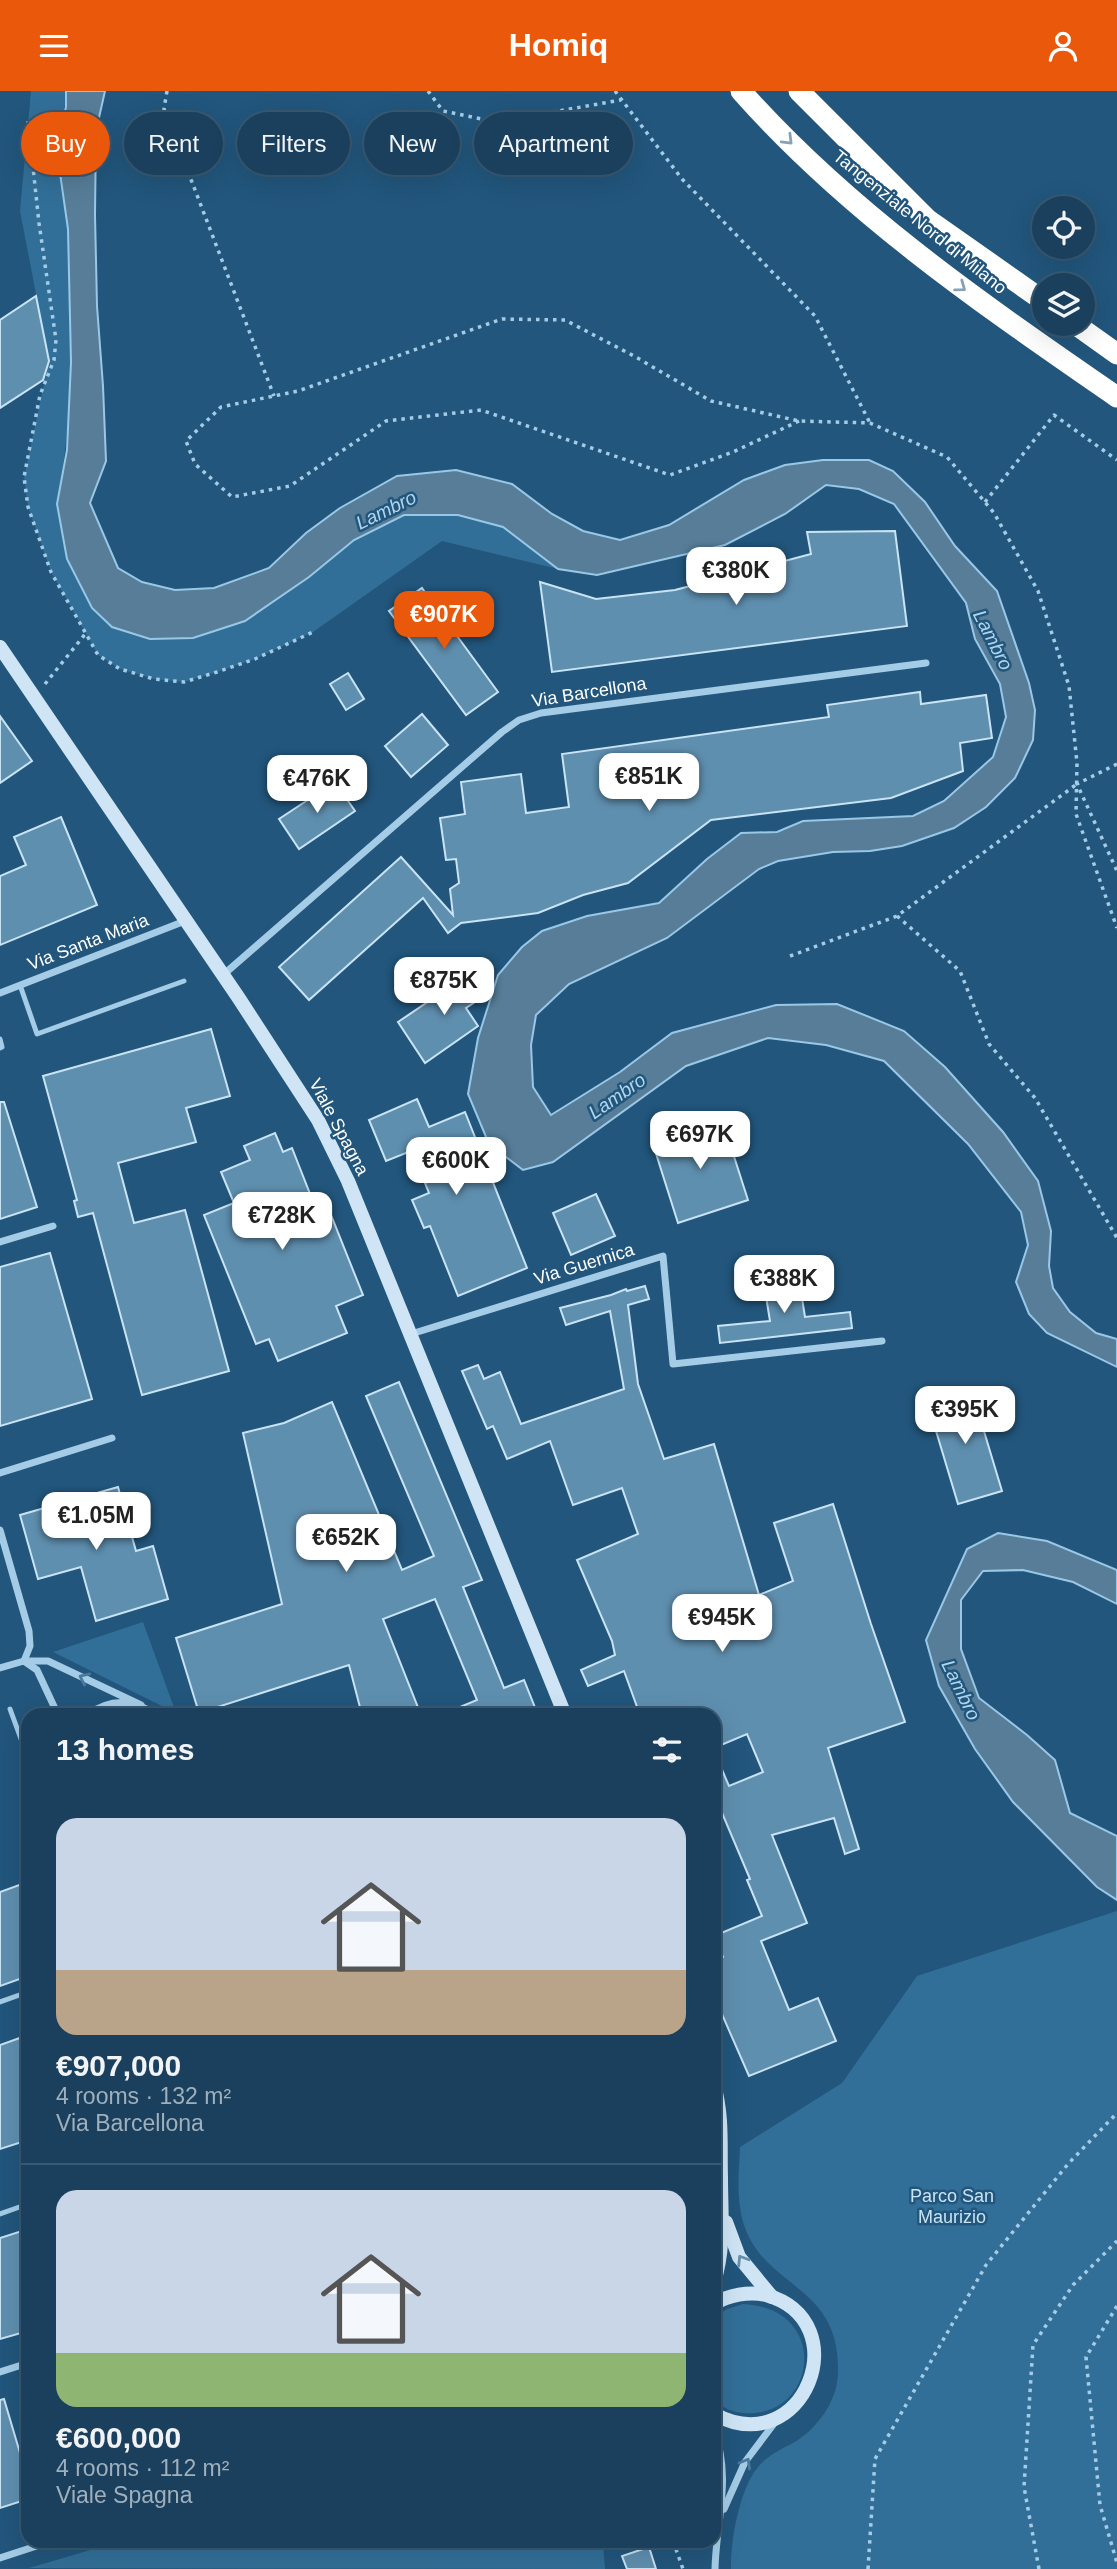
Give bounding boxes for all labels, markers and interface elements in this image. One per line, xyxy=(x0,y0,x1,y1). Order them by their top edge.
icon: menu xyxy=(35,27,73,65)
text: Homiq xyxy=(509,27,608,63)
icon: person xyxy=(1044,27,1082,65)
chip: Buy xyxy=(21,112,110,175)
chip: Rent xyxy=(124,112,223,175)
chip: Filters xyxy=(237,112,350,175)
chip: New xyxy=(364,112,460,175)
chip: Apartment xyxy=(474,112,633,175)
one-way arrow xyxy=(780,132,793,145)
street label: Tangenziale Nord di Milano xyxy=(829,146,1011,298)
map controls xyxy=(1032,196,1095,336)
button: locate xyxy=(1032,196,1095,259)
button: layers xyxy=(1032,273,1095,336)
one-way arrow xyxy=(953,279,966,292)
water label: Lambro xyxy=(352,486,420,534)
pin: €380K xyxy=(687,547,785,607)
text: €380K xyxy=(702,557,770,583)
pin: €907K xyxy=(395,591,493,651)
text: €907K xyxy=(410,601,478,627)
water label: Lambro xyxy=(969,607,1017,673)
street label: Via Barcellona xyxy=(530,673,649,711)
pin: €851K xyxy=(600,753,698,813)
pin: €476K xyxy=(268,755,366,815)
text: €851K xyxy=(615,763,683,789)
text: €476K xyxy=(283,765,351,791)
street label: Via Santa Maria xyxy=(25,909,152,974)
pin: €875K xyxy=(395,957,493,1017)
text: €875K xyxy=(410,967,478,993)
water label: Lambro xyxy=(585,1069,649,1123)
street label: Viale Spagna xyxy=(305,1075,373,1180)
pin: €697K xyxy=(651,1111,749,1171)
text: €697K xyxy=(666,1121,734,1147)
pin: €600K xyxy=(407,1137,505,1197)
text: €600K xyxy=(422,1147,490,1173)
pin: €728K xyxy=(233,1193,331,1252)
text: €728K xyxy=(248,1202,316,1228)
street label: Via Guernica xyxy=(531,1239,637,1289)
pin: €388K xyxy=(735,1255,833,1315)
text: €388K xyxy=(750,1265,818,1291)
pin: €395K xyxy=(916,1387,1014,1446)
text: €395K xyxy=(931,1396,999,1422)
pin: €1.05M xyxy=(39,1493,153,1552)
text: €1.05M xyxy=(58,1502,134,1528)
pin: €652K xyxy=(297,1515,395,1574)
text: €652K xyxy=(312,1524,380,1550)
pin: €945K xyxy=(673,1595,771,1654)
text: €945K xyxy=(688,1604,756,1630)
water label: Lambro xyxy=(937,1656,985,1724)
one-way arrow xyxy=(79,1672,91,1686)
icon: filters xyxy=(648,1731,686,1769)
text: 13 homes xyxy=(56,1733,194,1766)
icon: home xyxy=(308,1864,434,1990)
text: €907,000 xyxy=(56,2049,181,2082)
text: 4 rooms · 132 m² xyxy=(56,2083,231,2109)
text: Via Barcellona xyxy=(56,2110,204,2136)
park label: Parco San Maurizio xyxy=(910,2186,994,2227)
icon: home xyxy=(308,2236,434,2362)
one-way arrow xyxy=(737,2254,750,2267)
text: €600,000 xyxy=(56,2421,181,2454)
text: 4 rooms · 112 m² xyxy=(56,2455,229,2481)
one-way arrow xyxy=(738,2457,751,2470)
text: Viale Spagna xyxy=(56,2482,192,2508)

